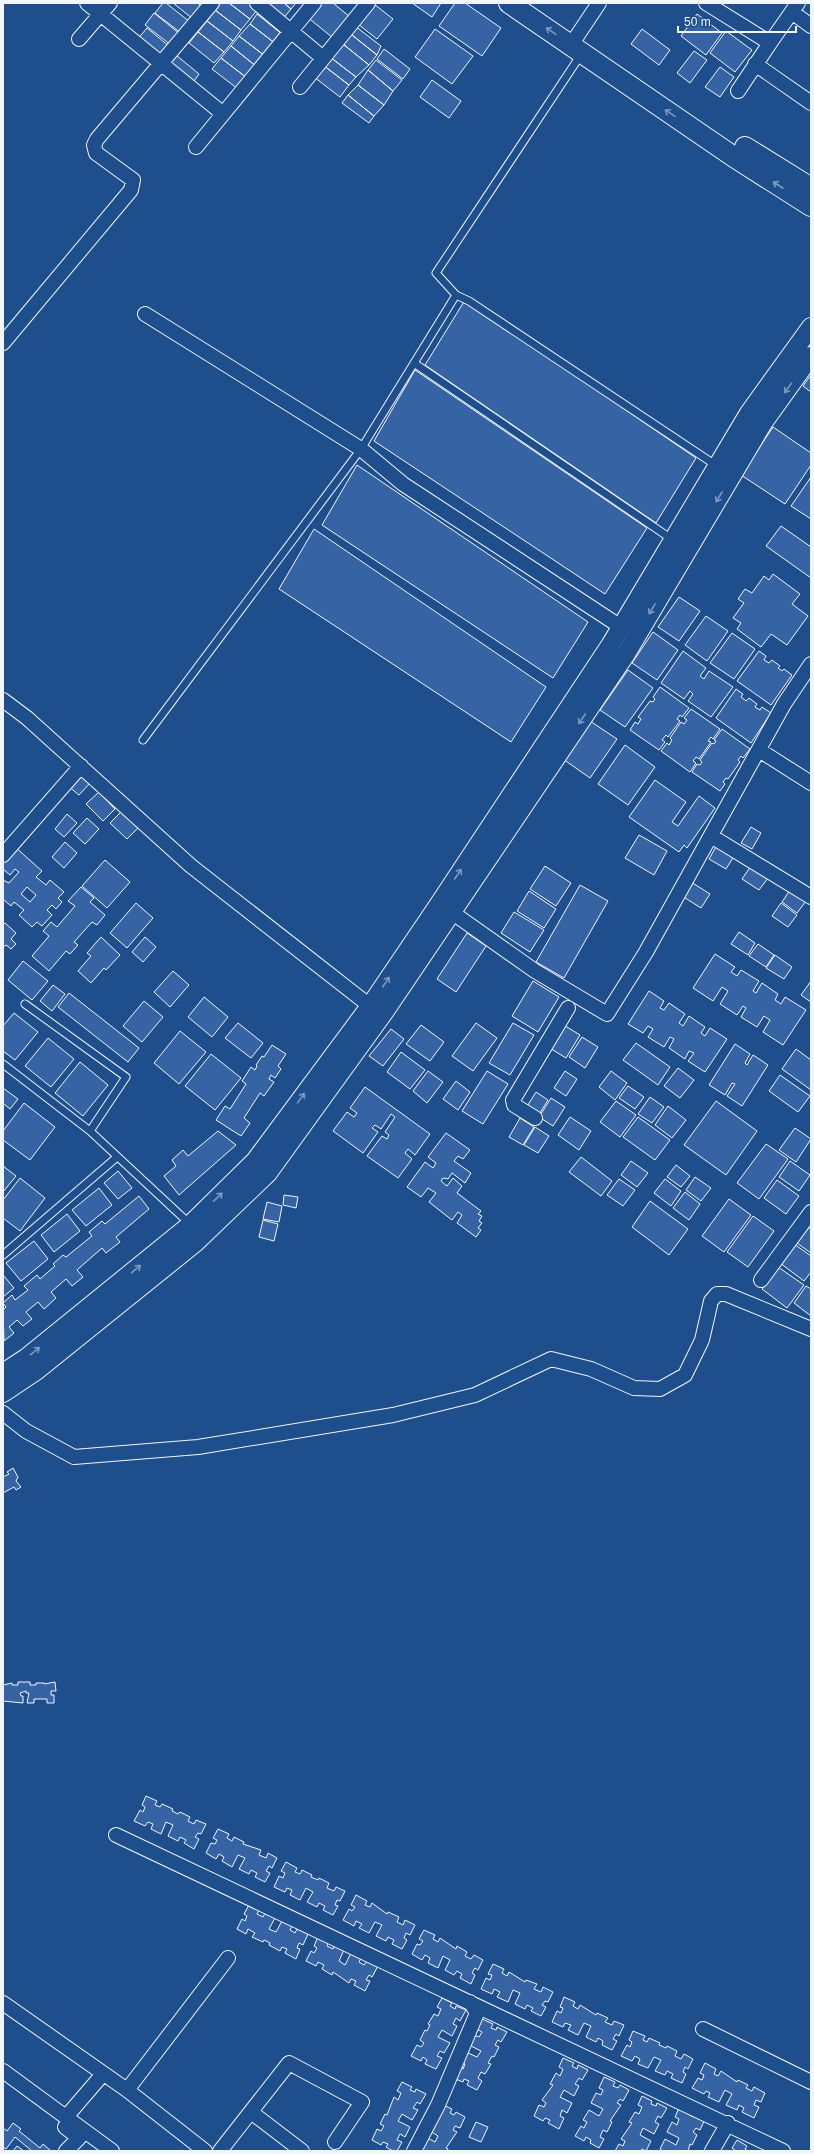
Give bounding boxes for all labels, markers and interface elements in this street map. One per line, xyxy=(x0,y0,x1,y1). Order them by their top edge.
scale bar xyxy=(678,8,796,34)
text: 50 m xyxy=(684,15,711,29)
one-way arrow xyxy=(546,27,557,35)
one-way arrow xyxy=(665,109,676,117)
one-way arrow xyxy=(772,180,784,188)
one-way arrow xyxy=(784,382,792,393)
one-way arrow xyxy=(714,491,722,503)
one-way arrow xyxy=(648,603,656,615)
one-way arrow xyxy=(578,713,586,724)
one-way arrow xyxy=(455,868,463,880)
one-way arrow xyxy=(382,977,390,988)
one-way arrow xyxy=(297,1092,305,1103)
one-way arrow xyxy=(213,1192,223,1202)
one-way arrow xyxy=(130,1264,141,1273)
one-way arrow xyxy=(29,1346,40,1355)

